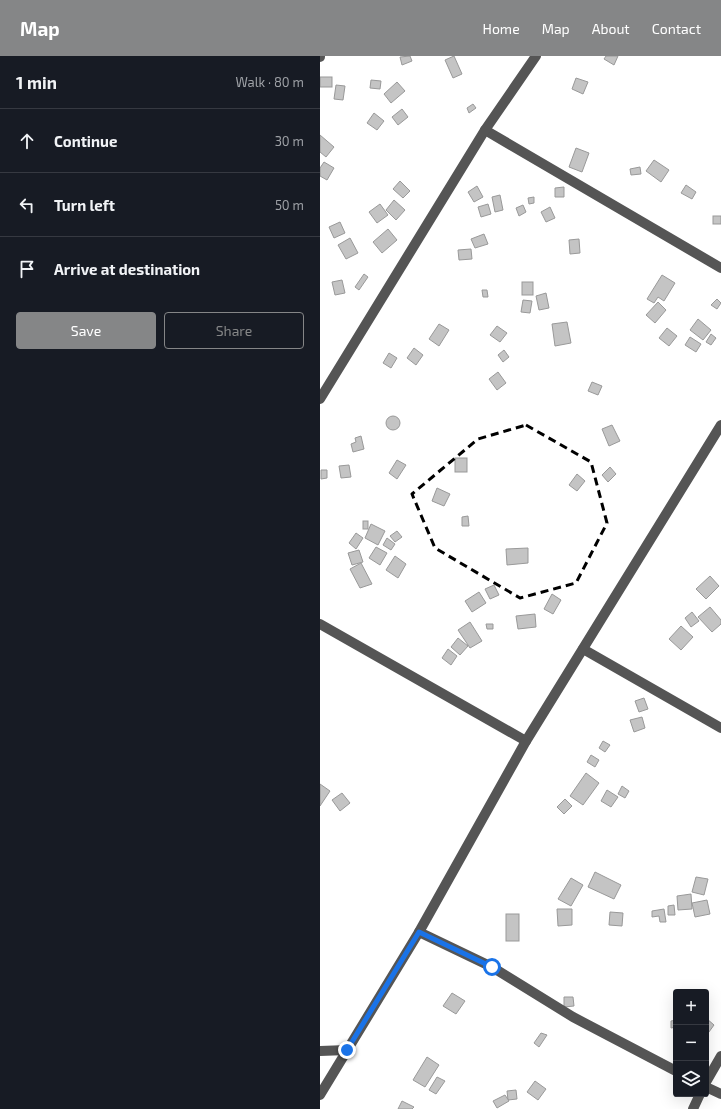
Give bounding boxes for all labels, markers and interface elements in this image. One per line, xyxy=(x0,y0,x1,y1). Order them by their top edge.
text: Map xyxy=(20,17,60,40)
text: Home xyxy=(483,20,520,37)
text: Map xyxy=(542,20,570,37)
text: About xyxy=(592,20,630,37)
text: Contact xyxy=(652,20,701,37)
text: 1 min xyxy=(16,72,57,92)
text: Walk · 80 m xyxy=(235,74,304,90)
icon: ahead xyxy=(16,130,38,152)
text: Continue xyxy=(54,132,117,150)
text: 30 m xyxy=(275,133,304,149)
icon: left xyxy=(16,194,38,216)
text: Turn left xyxy=(54,196,115,214)
text: 50 m xyxy=(275,197,304,213)
icon: arrive xyxy=(16,258,38,280)
text: Arrive at destination xyxy=(54,260,200,278)
button: Save xyxy=(16,312,156,349)
button: Share xyxy=(164,312,304,349)
route start xyxy=(483,958,501,976)
map controls xyxy=(673,989,709,1097)
button: + xyxy=(673,989,709,1025)
button: − xyxy=(673,1025,709,1061)
route end xyxy=(338,1041,356,1059)
button: layers xyxy=(673,1061,709,1097)

